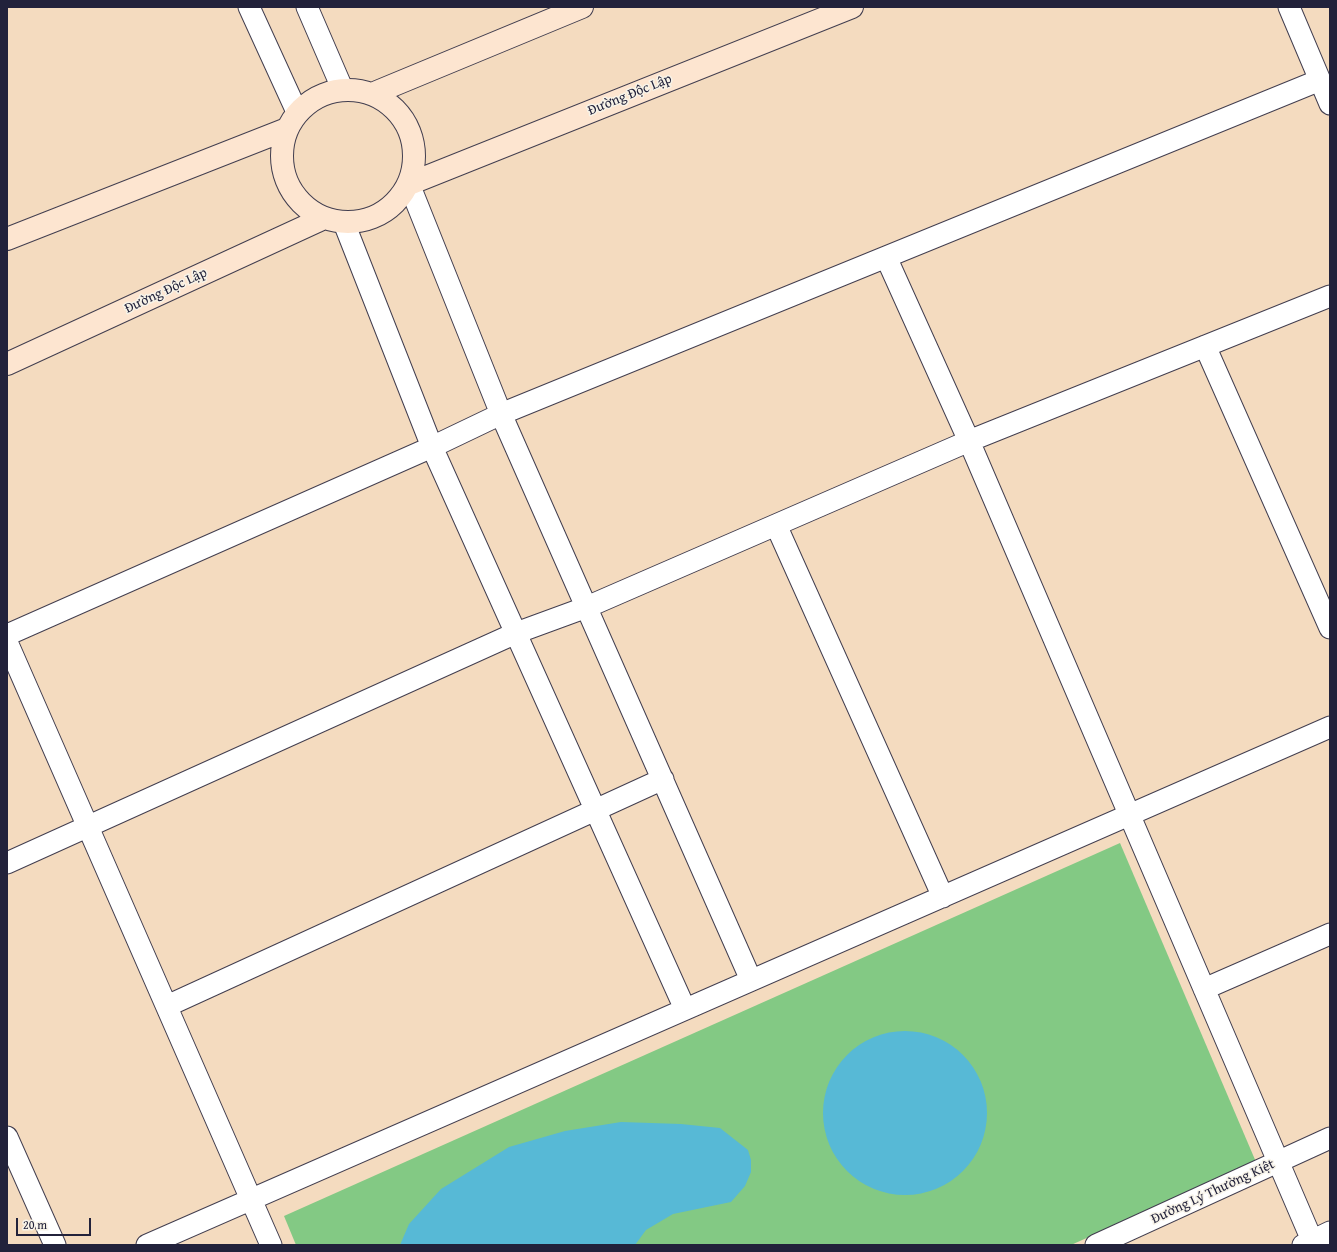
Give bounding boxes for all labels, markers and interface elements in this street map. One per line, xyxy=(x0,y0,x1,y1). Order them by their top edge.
street label: Đường Độc Lập xyxy=(586,71,674,119)
street label: Đường Độc Lập xyxy=(122,265,210,317)
street label: Đường Lý Thường Kiệt xyxy=(1149,1156,1277,1228)
scale bar xyxy=(18,1210,93,1236)
text: 20 m xyxy=(23,1216,47,1233)

